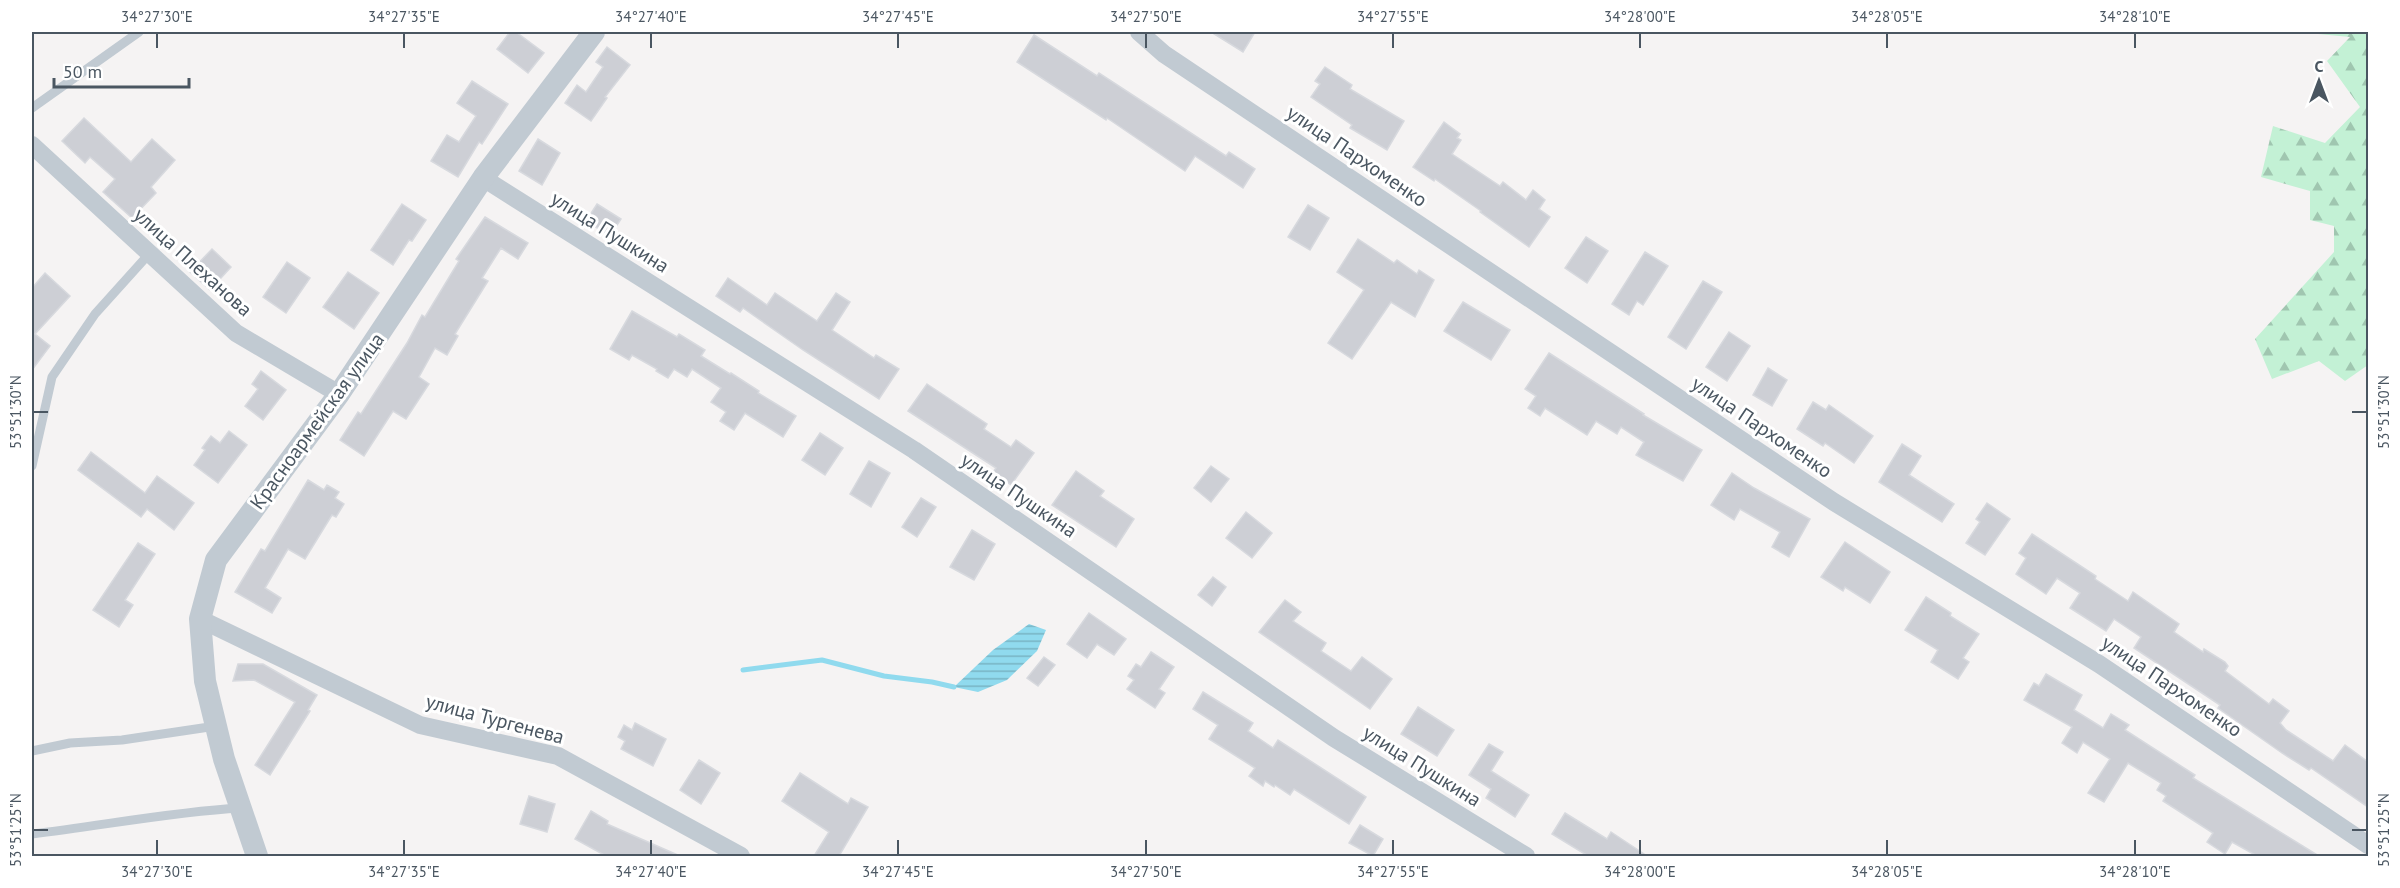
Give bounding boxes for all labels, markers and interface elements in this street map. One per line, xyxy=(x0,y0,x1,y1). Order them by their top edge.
text: 34°27'30"E xyxy=(121,7,193,26)
text: 34°27'35"E xyxy=(368,7,440,26)
text: 34°27'40"E xyxy=(615,7,687,26)
text: 34°27'45"E xyxy=(862,7,934,26)
text: 34°27'50"E xyxy=(1110,7,1182,26)
text: 34°27'55"E xyxy=(1357,7,1429,26)
text: 34°28'00"E xyxy=(1604,7,1676,26)
text: 34°28'05"E xyxy=(1851,7,1923,26)
text: 34°28'10"E xyxy=(2099,7,2171,26)
scale bar xyxy=(54,51,189,89)
north arrow xyxy=(2289,51,2349,111)
text: С xyxy=(2315,56,2324,76)
text: 50 m xyxy=(63,60,102,83)
street label: улица Пархоменко xyxy=(1282,99,1432,213)
street label: улица Пушкина xyxy=(546,185,674,279)
street label: улица Плеханова xyxy=(128,202,258,322)
street label: Красноармейская улица xyxy=(244,327,390,515)
street label: улица Пархоменко xyxy=(1687,370,1837,484)
text: 53°51'30"N xyxy=(6,375,25,449)
text: 53°51'30"N xyxy=(2374,375,2393,449)
street label: улица Пушкина xyxy=(956,447,1082,543)
street label: улица Пархоменко xyxy=(2097,629,2247,743)
street label: улица Тургенева xyxy=(423,688,567,750)
street label: улица Пушкина xyxy=(1358,719,1486,813)
text: 53°51'25"N xyxy=(6,793,25,867)
text: 53°51'25"N xyxy=(2374,793,2393,867)
text: 34°27'30"E xyxy=(121,862,193,881)
text: 34°27'35"E xyxy=(368,862,440,881)
text: 34°27'40"E xyxy=(615,862,687,881)
text: 34°27'45"E xyxy=(862,862,934,881)
text: 34°27'50"E xyxy=(1110,862,1182,881)
text: 34°27'55"E xyxy=(1357,862,1429,881)
text: 34°28'00"E xyxy=(1604,862,1676,881)
text: 34°28'05"E xyxy=(1851,862,1923,881)
text: 34°28'10"E xyxy=(2099,862,2171,881)

